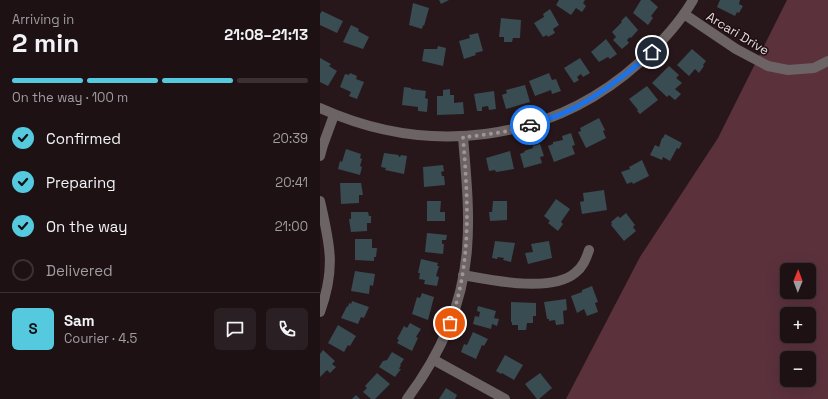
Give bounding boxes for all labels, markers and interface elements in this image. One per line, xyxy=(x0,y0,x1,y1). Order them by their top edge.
street label: Arcari Drive xyxy=(703,8,772,59)
text: Arriving in xyxy=(12,11,74,28)
text: 21:08–21:13 xyxy=(224,25,308,44)
text: 2 min xyxy=(12,26,79,60)
pin xyxy=(635,35,669,69)
icon: home xyxy=(641,41,663,63)
text: On the way · 100 m xyxy=(12,89,128,106)
courier xyxy=(510,105,550,145)
icon: car xyxy=(519,114,541,136)
icon: check xyxy=(12,127,34,149)
text: Confirmed xyxy=(46,129,121,148)
text: 20:39 xyxy=(273,130,308,147)
icon: check xyxy=(12,171,34,193)
text: Preparing xyxy=(46,173,116,192)
text: 20:41 xyxy=(275,174,308,191)
icon: check xyxy=(12,215,34,237)
text: On the way xyxy=(46,217,127,236)
text: 21:00 xyxy=(275,218,308,235)
text: Delivered xyxy=(46,261,113,280)
north arrow xyxy=(780,263,816,299)
map controls xyxy=(780,263,816,387)
pin xyxy=(433,306,467,340)
button: + xyxy=(780,307,816,343)
button: chat xyxy=(214,308,256,350)
button: phone xyxy=(266,308,308,350)
text: Sam xyxy=(64,311,95,330)
icon: bag xyxy=(439,312,461,334)
text: S xyxy=(28,319,38,338)
text: Courier · 4.5 xyxy=(64,330,137,347)
button: − xyxy=(780,351,816,387)

